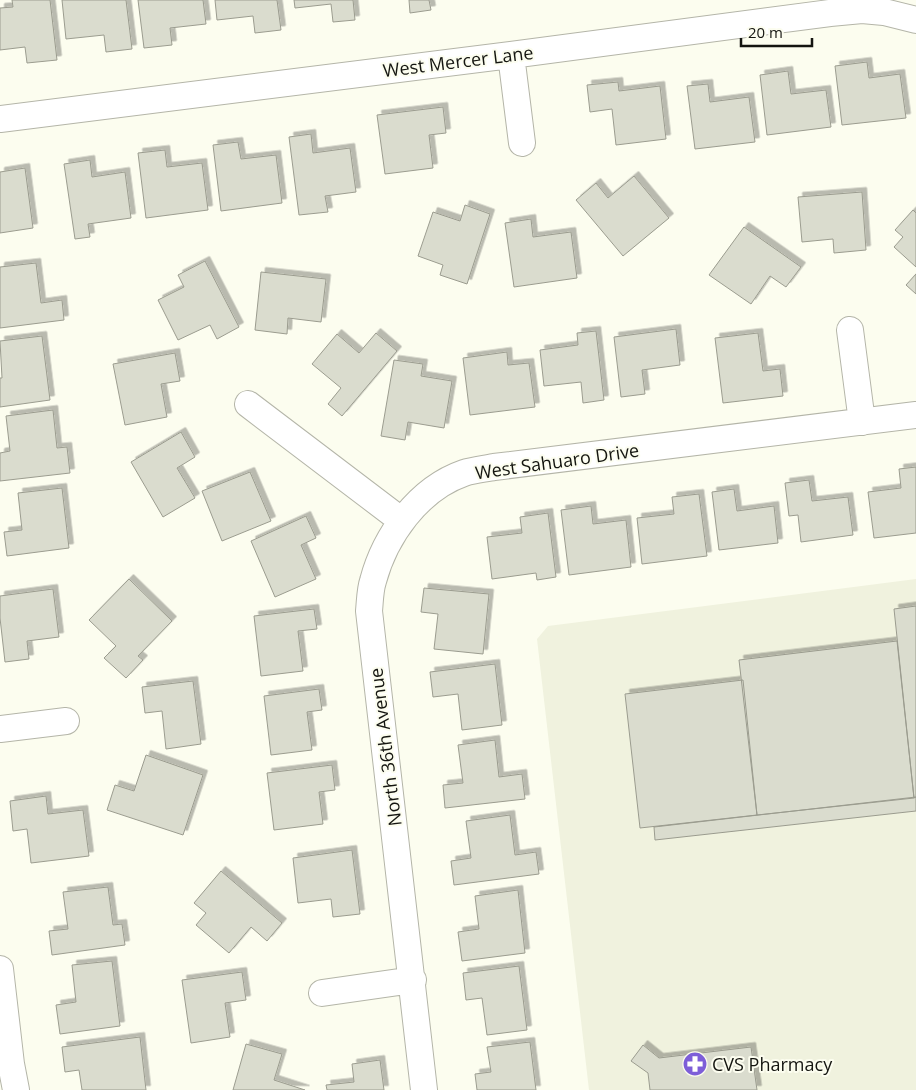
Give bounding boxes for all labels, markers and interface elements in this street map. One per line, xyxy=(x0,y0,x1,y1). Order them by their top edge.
scale bar xyxy=(741,15,812,47)
text: 20 m xyxy=(748,22,783,42)
street label: West Mercer Lane xyxy=(381,40,535,82)
street label: West Sahuaro Drive xyxy=(473,438,641,484)
street label: North 36th Avenue xyxy=(363,667,407,827)
pharmacy icon: CVS Pharmacy xyxy=(682,1051,708,1077)
place label: CVS Pharmacy xyxy=(712,1052,833,1076)

